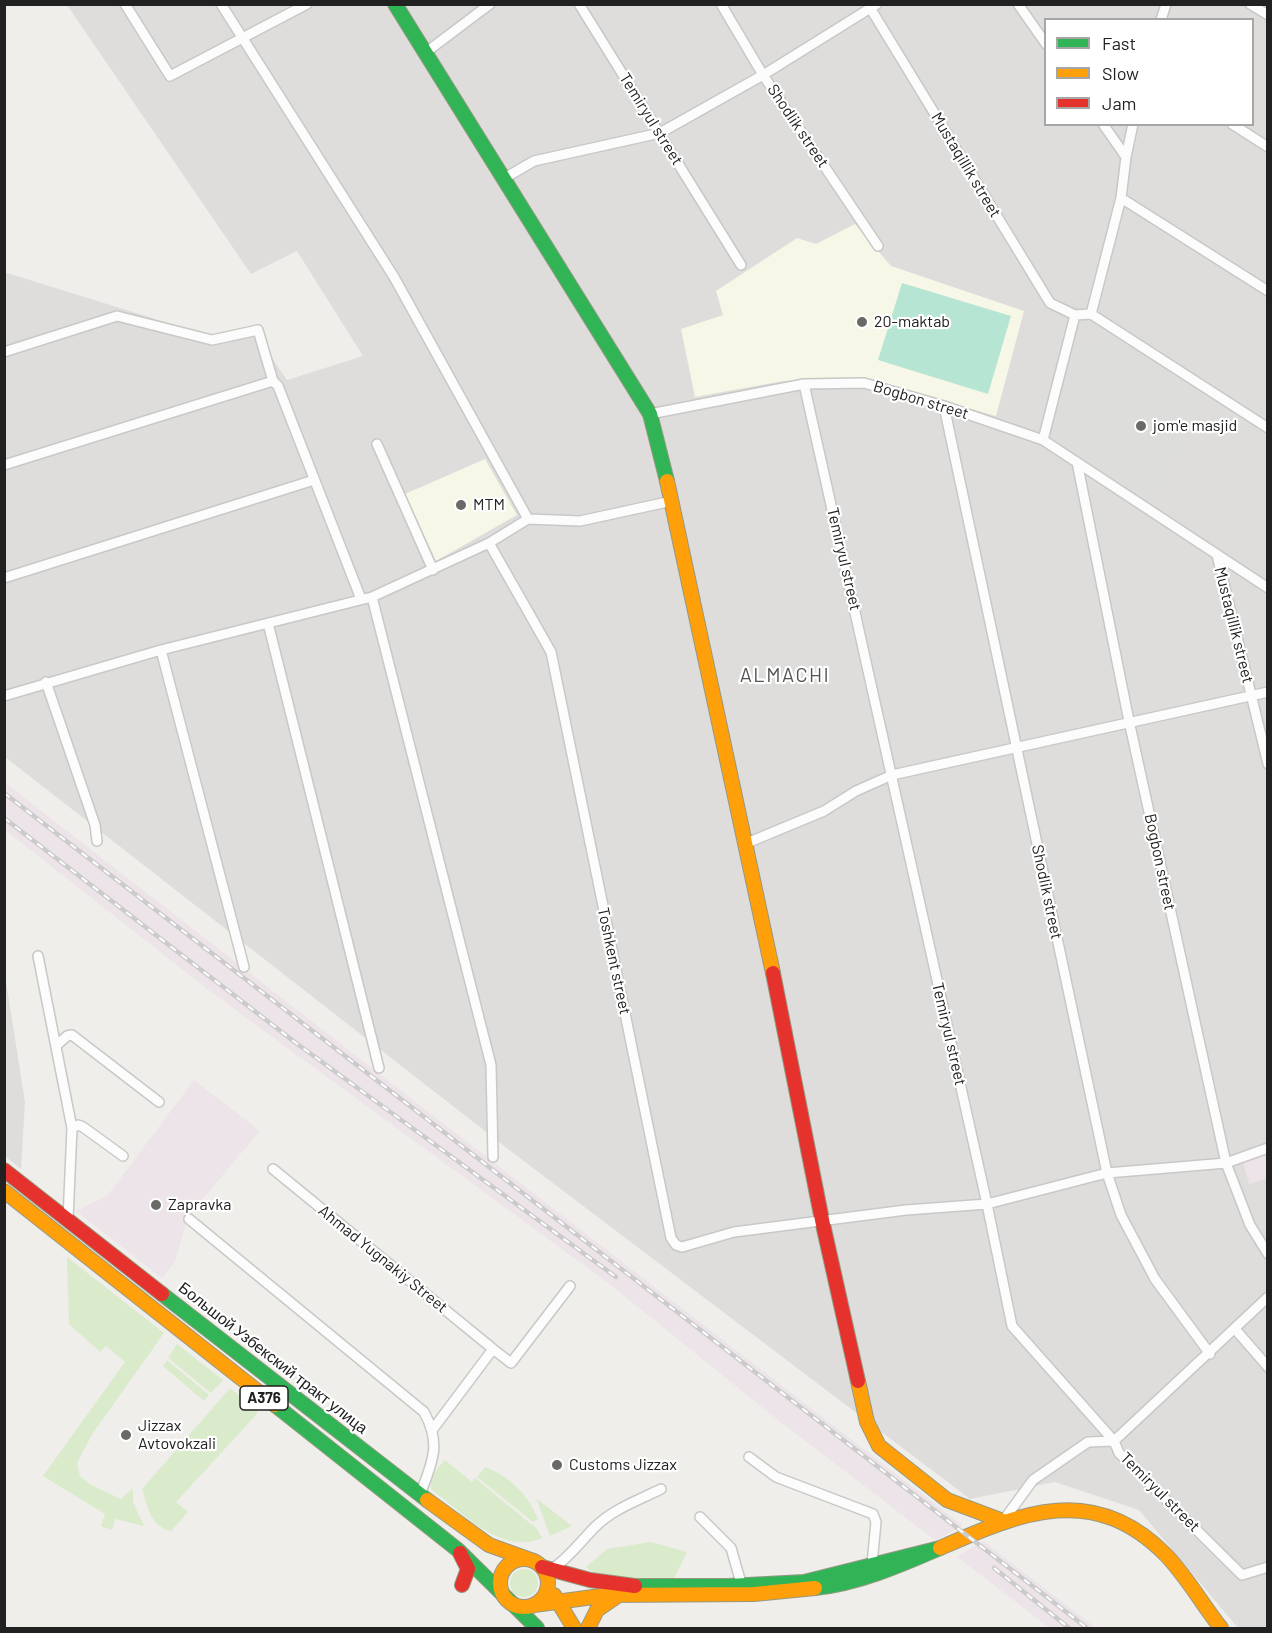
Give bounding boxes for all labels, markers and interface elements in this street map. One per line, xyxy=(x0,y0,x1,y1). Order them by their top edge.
legend xyxy=(1044,18,1254,126)
text: Fast xyxy=(1102,32,1136,54)
text: Slow xyxy=(1102,62,1139,84)
street label: Temiryul street xyxy=(615,69,687,169)
street label: Shodlik street xyxy=(763,81,833,171)
text: Jam xyxy=(1102,92,1136,114)
street label: Mustaqillik street xyxy=(927,109,1005,221)
place label: 20-maktab xyxy=(874,312,950,332)
marker: 20-maktab xyxy=(855,315,869,329)
street label: Bogbon street xyxy=(871,376,971,424)
place label: jom'e masjid xyxy=(1153,416,1237,436)
marker: jom'e masjid xyxy=(1134,419,1148,433)
place label: MTM xyxy=(473,495,505,515)
marker: MTM xyxy=(454,498,468,512)
street label: Temiryul street xyxy=(823,506,865,612)
street label: Mustaqillik street xyxy=(1210,565,1258,685)
district label: ALMACHI xyxy=(740,663,830,687)
street label: Bogbon street xyxy=(1140,812,1180,912)
street label: Shodlik street xyxy=(1028,843,1066,941)
street label: Toshkent street xyxy=(593,906,635,1016)
street label: Temiryul street xyxy=(928,981,970,1087)
place label: Zapravka xyxy=(168,1195,231,1215)
marker: Zapravka xyxy=(149,1198,163,1212)
street label: Ahmad Yugnakiy Street xyxy=(315,1201,451,1317)
street label: Большой Узбекский тракт улица xyxy=(175,1278,371,1438)
road number: A376 xyxy=(240,1386,288,1410)
place label: Jizzax Avtovokzali xyxy=(138,1416,216,1454)
marker: Jizzax Avtovokzali xyxy=(119,1428,133,1442)
street label: Temiryul street xyxy=(1116,1448,1204,1536)
place label: Customs Jizzax xyxy=(569,1455,677,1475)
marker: Customs Jizzax xyxy=(550,1458,564,1472)

